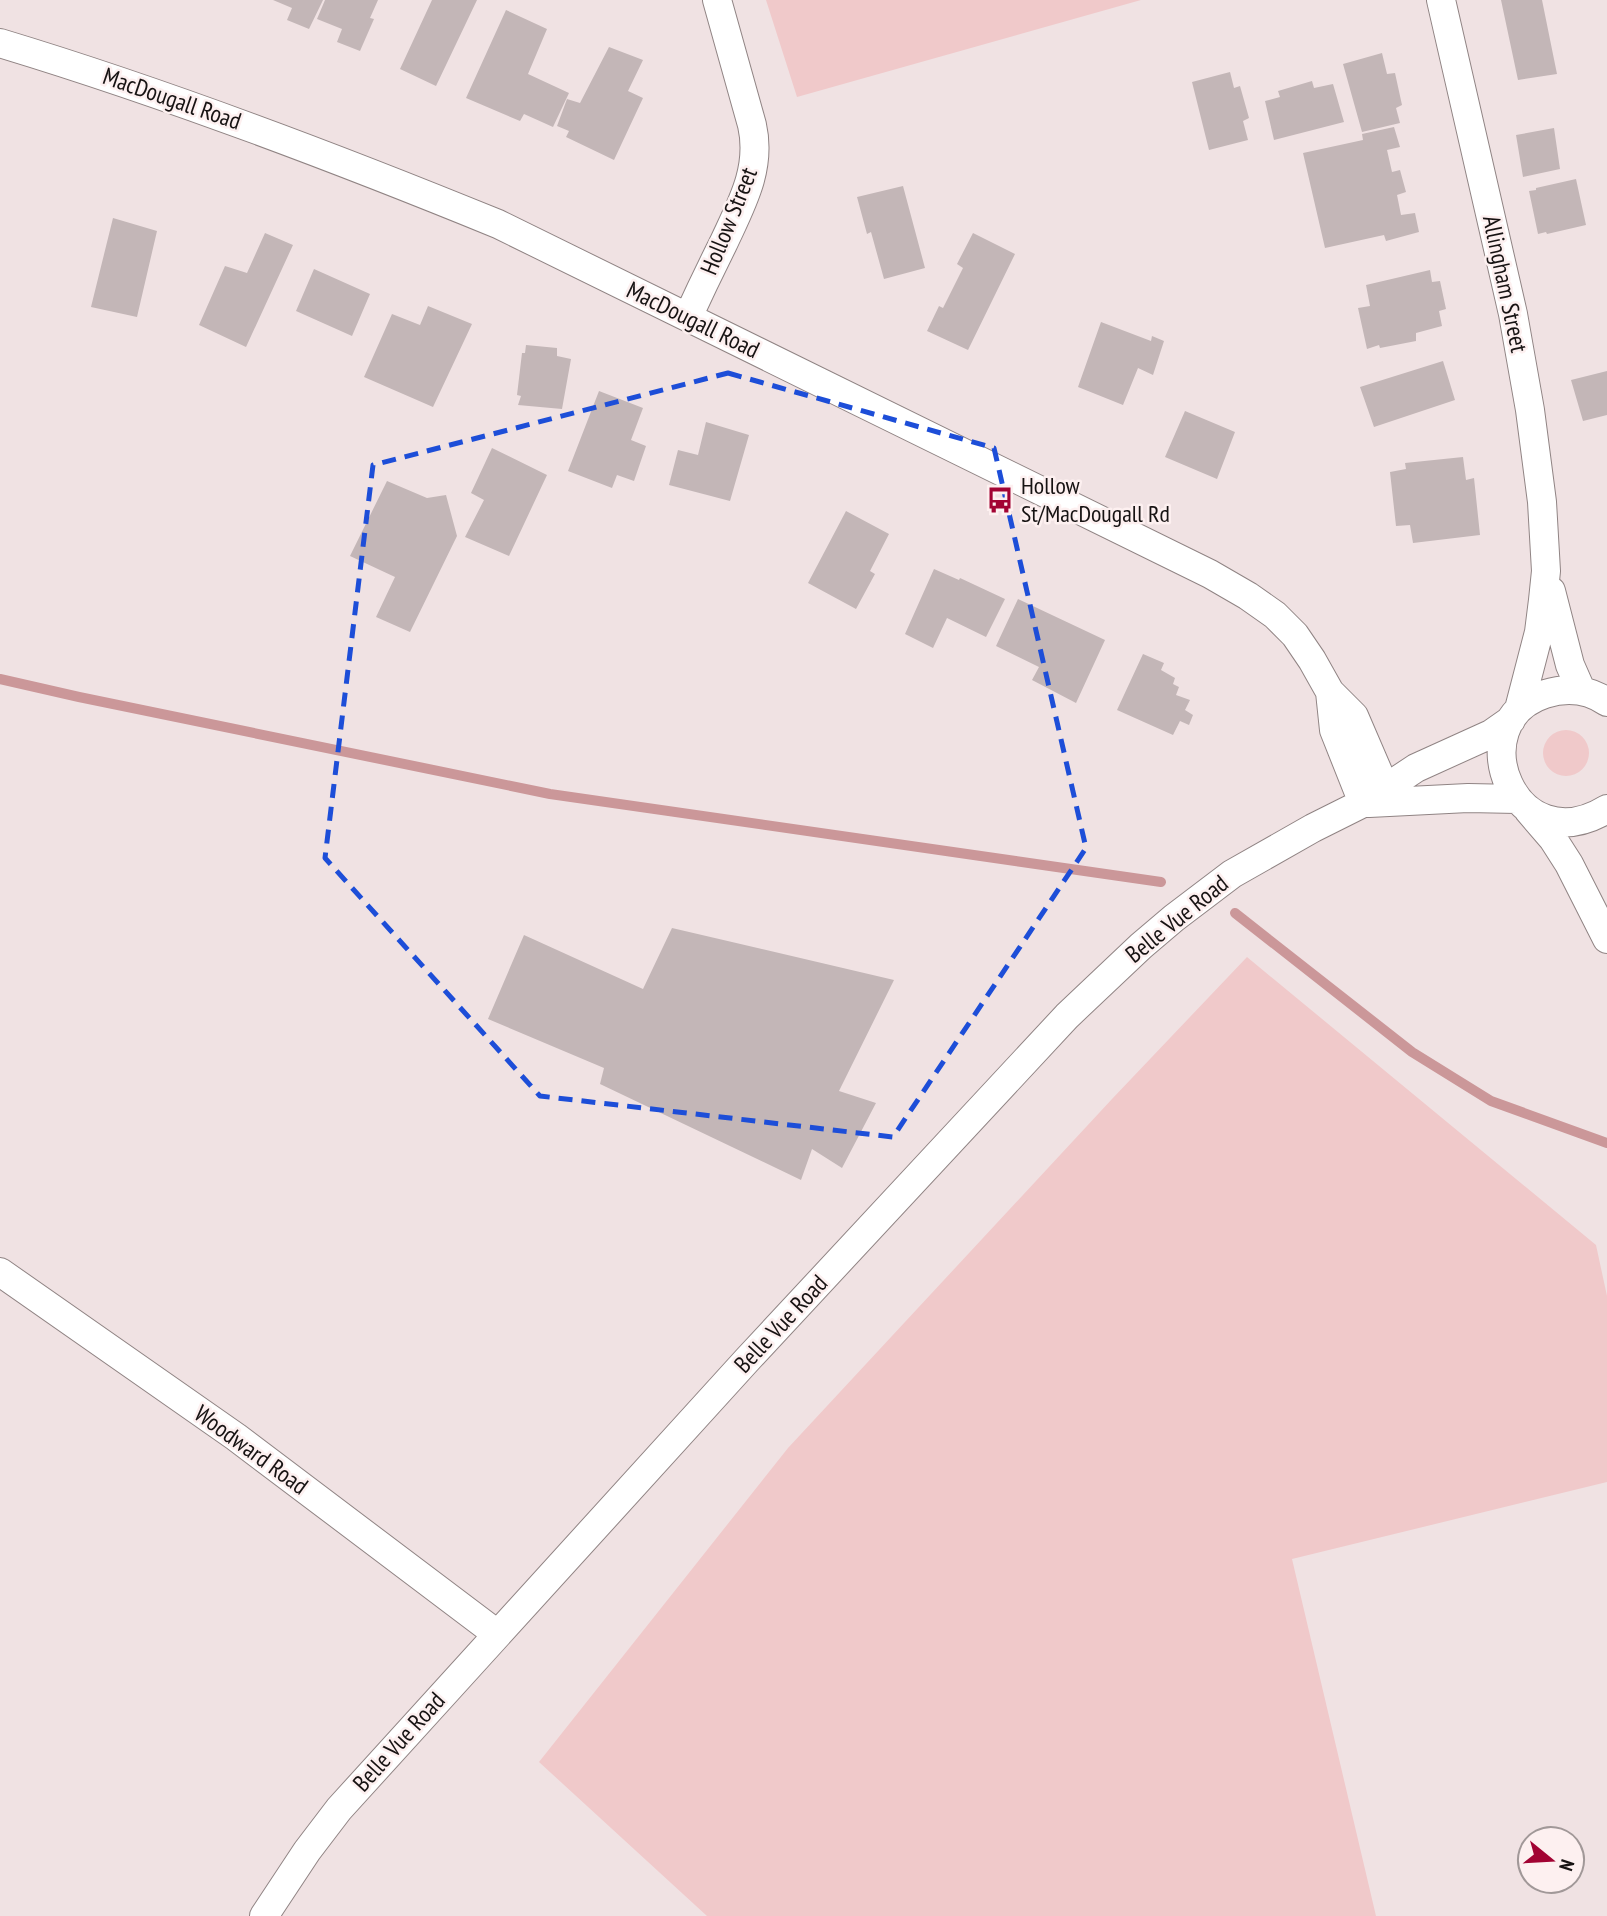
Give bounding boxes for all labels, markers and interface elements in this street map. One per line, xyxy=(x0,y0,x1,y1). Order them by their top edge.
street label: MacDougall Road xyxy=(99,60,245,137)
street label: Hollow Street xyxy=(693,162,764,279)
street label: Allingham Street xyxy=(1476,213,1535,356)
street label: MacDougall Road xyxy=(622,274,765,365)
place label: Hollow St/MacDougall Rd xyxy=(1021,470,1170,529)
bus stop icon: Hollow St/MacDougall Rd xyxy=(985,485,1015,515)
street label: Belle Vue Road xyxy=(1119,868,1234,969)
street label: Belle Vue Road xyxy=(727,1268,834,1379)
street label: Woodward Road xyxy=(188,1398,314,1501)
street label: Belle Vue Road xyxy=(346,1685,451,1798)
north arrow xyxy=(1516,1825,1586,1895)
text: N xyxy=(1554,1857,1580,1874)

